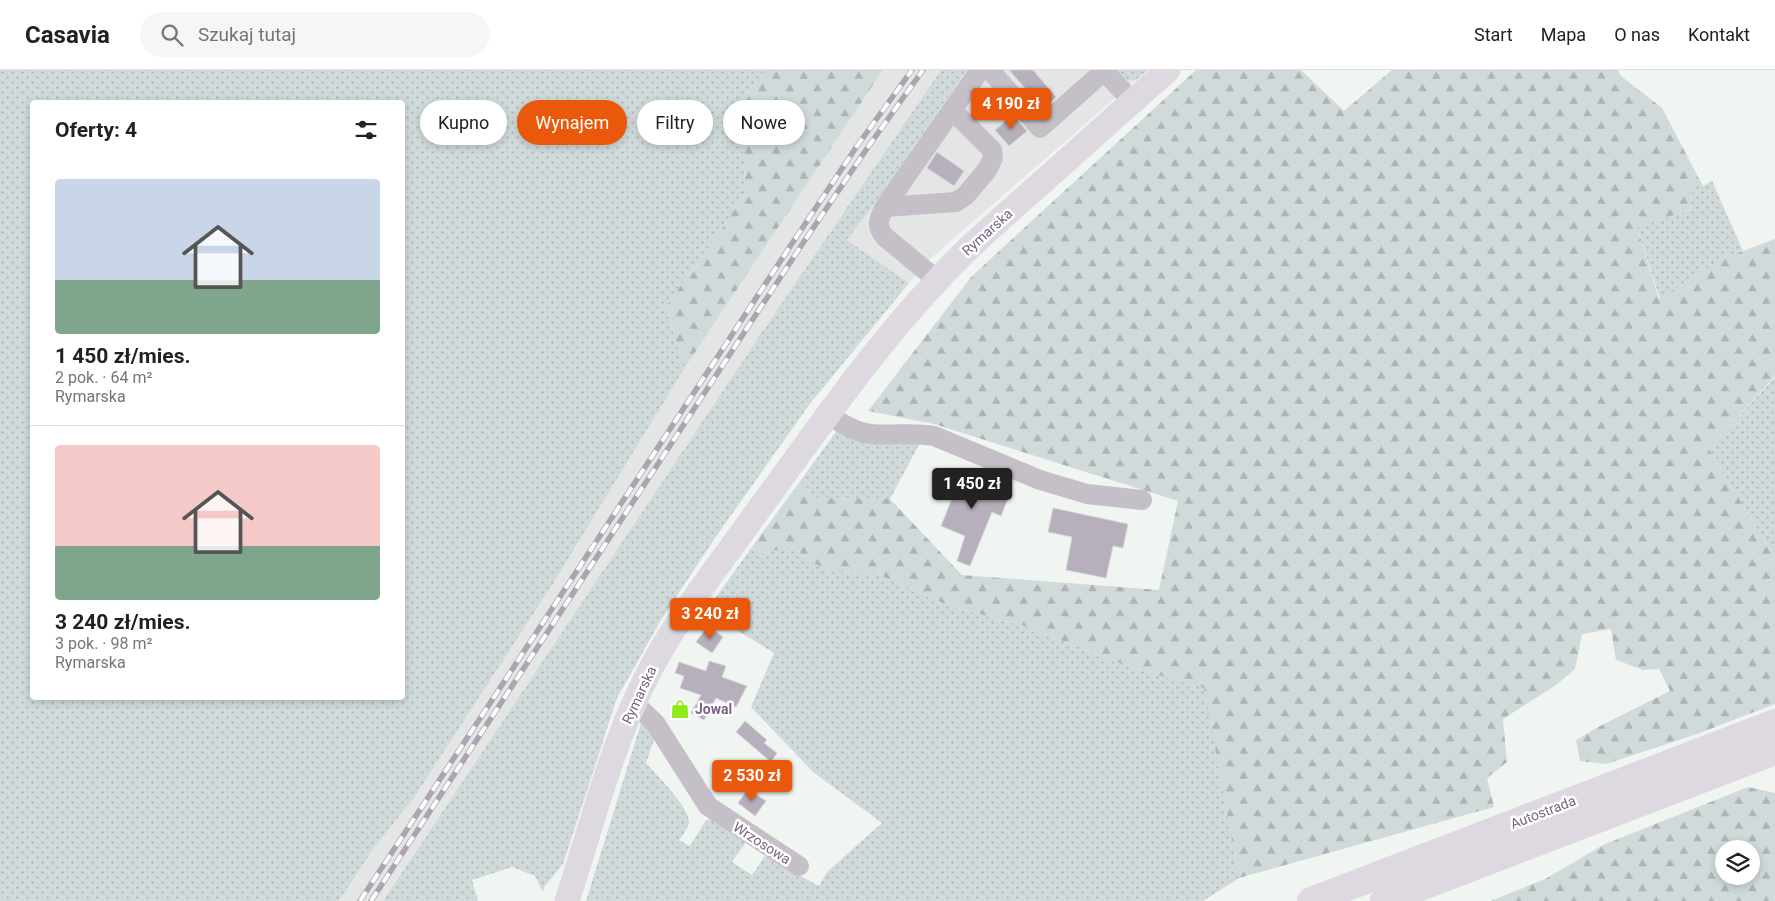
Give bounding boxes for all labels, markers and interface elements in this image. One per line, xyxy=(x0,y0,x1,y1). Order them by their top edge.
search box xyxy=(140,12,490,57)
text: Casavia xyxy=(25,21,110,49)
icon: search xyxy=(158,21,186,49)
text: Szukaj tutaj xyxy=(198,23,296,46)
text: Start xyxy=(1474,24,1513,45)
text: Mapa xyxy=(1541,24,1586,45)
text: O nas xyxy=(1614,24,1660,45)
text: Kontakt xyxy=(1688,24,1750,45)
pin: 4 190 zł xyxy=(959,88,1063,130)
text: 4 190 zł xyxy=(982,94,1040,113)
chip: Kupno xyxy=(420,100,507,145)
chip: Wynajem xyxy=(517,100,627,145)
chip: Filtry xyxy=(637,100,713,145)
chip: Nowe xyxy=(723,100,805,145)
icon: filters xyxy=(352,116,380,144)
text: Oferty: 4 xyxy=(55,118,137,142)
street label: Rymarska xyxy=(959,205,1015,259)
icon: home xyxy=(173,212,263,302)
text: 1 450 zł/mies. xyxy=(55,344,191,368)
text: 2 pok. · 64 m² xyxy=(55,368,152,387)
text: Rymarska xyxy=(55,387,126,406)
pin: 1 450 zł xyxy=(920,468,1024,510)
text: 1 450 zł xyxy=(943,474,1001,493)
icon: home xyxy=(173,477,263,567)
pin: 3 240 zł xyxy=(658,598,762,640)
text: 3 240 zł xyxy=(681,604,739,623)
text: 3 240 zł/mies. xyxy=(55,610,191,634)
text: 3 pok. · 98 m² xyxy=(55,634,152,653)
text: Rymarska xyxy=(55,653,126,672)
street label: Rymarska xyxy=(619,664,659,726)
shop icon: Jowal xyxy=(669,698,691,720)
place label: Jowal xyxy=(695,701,732,717)
pin: 2 530 zł xyxy=(700,760,804,802)
text: 2 530 zł xyxy=(723,766,781,785)
street label: Autostrada xyxy=(1508,792,1578,832)
street label: Wrzosowa xyxy=(730,819,794,867)
map controls xyxy=(1715,840,1760,885)
button: layers xyxy=(1715,840,1760,885)

